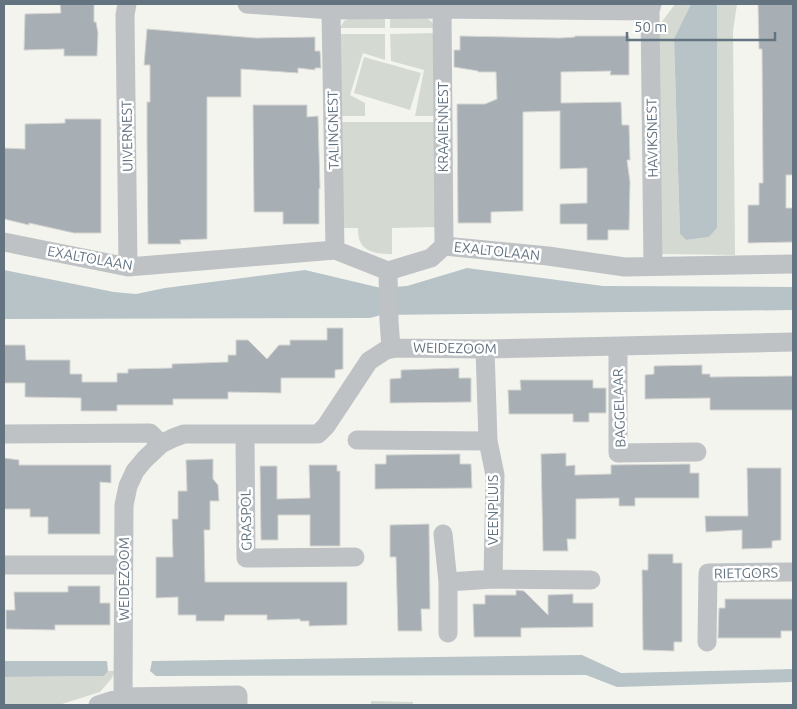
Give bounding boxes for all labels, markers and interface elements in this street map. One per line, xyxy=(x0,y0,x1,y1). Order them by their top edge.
scale bar xyxy=(627,10,774,42)
text: 50 m xyxy=(634,18,667,35)
street label: KRAAIENNEST xyxy=(435,81,451,172)
street label: TALINGNEST xyxy=(324,90,342,170)
street label: HAVIKSNEST xyxy=(643,98,661,178)
street label: UIVERNEST xyxy=(118,100,136,172)
street label: EXALTOLAAN xyxy=(453,239,541,263)
street label: EXALTOLAAN xyxy=(46,243,134,273)
street label: WEIDEZOOM xyxy=(413,339,497,357)
street label: BAGGELAAR xyxy=(610,368,628,448)
street label: VEENPLUIS xyxy=(485,475,501,545)
street label: GRASPOL xyxy=(237,489,255,551)
street label: WEIDEZOOM xyxy=(116,537,132,621)
street label: RIETGORS xyxy=(714,564,778,582)

